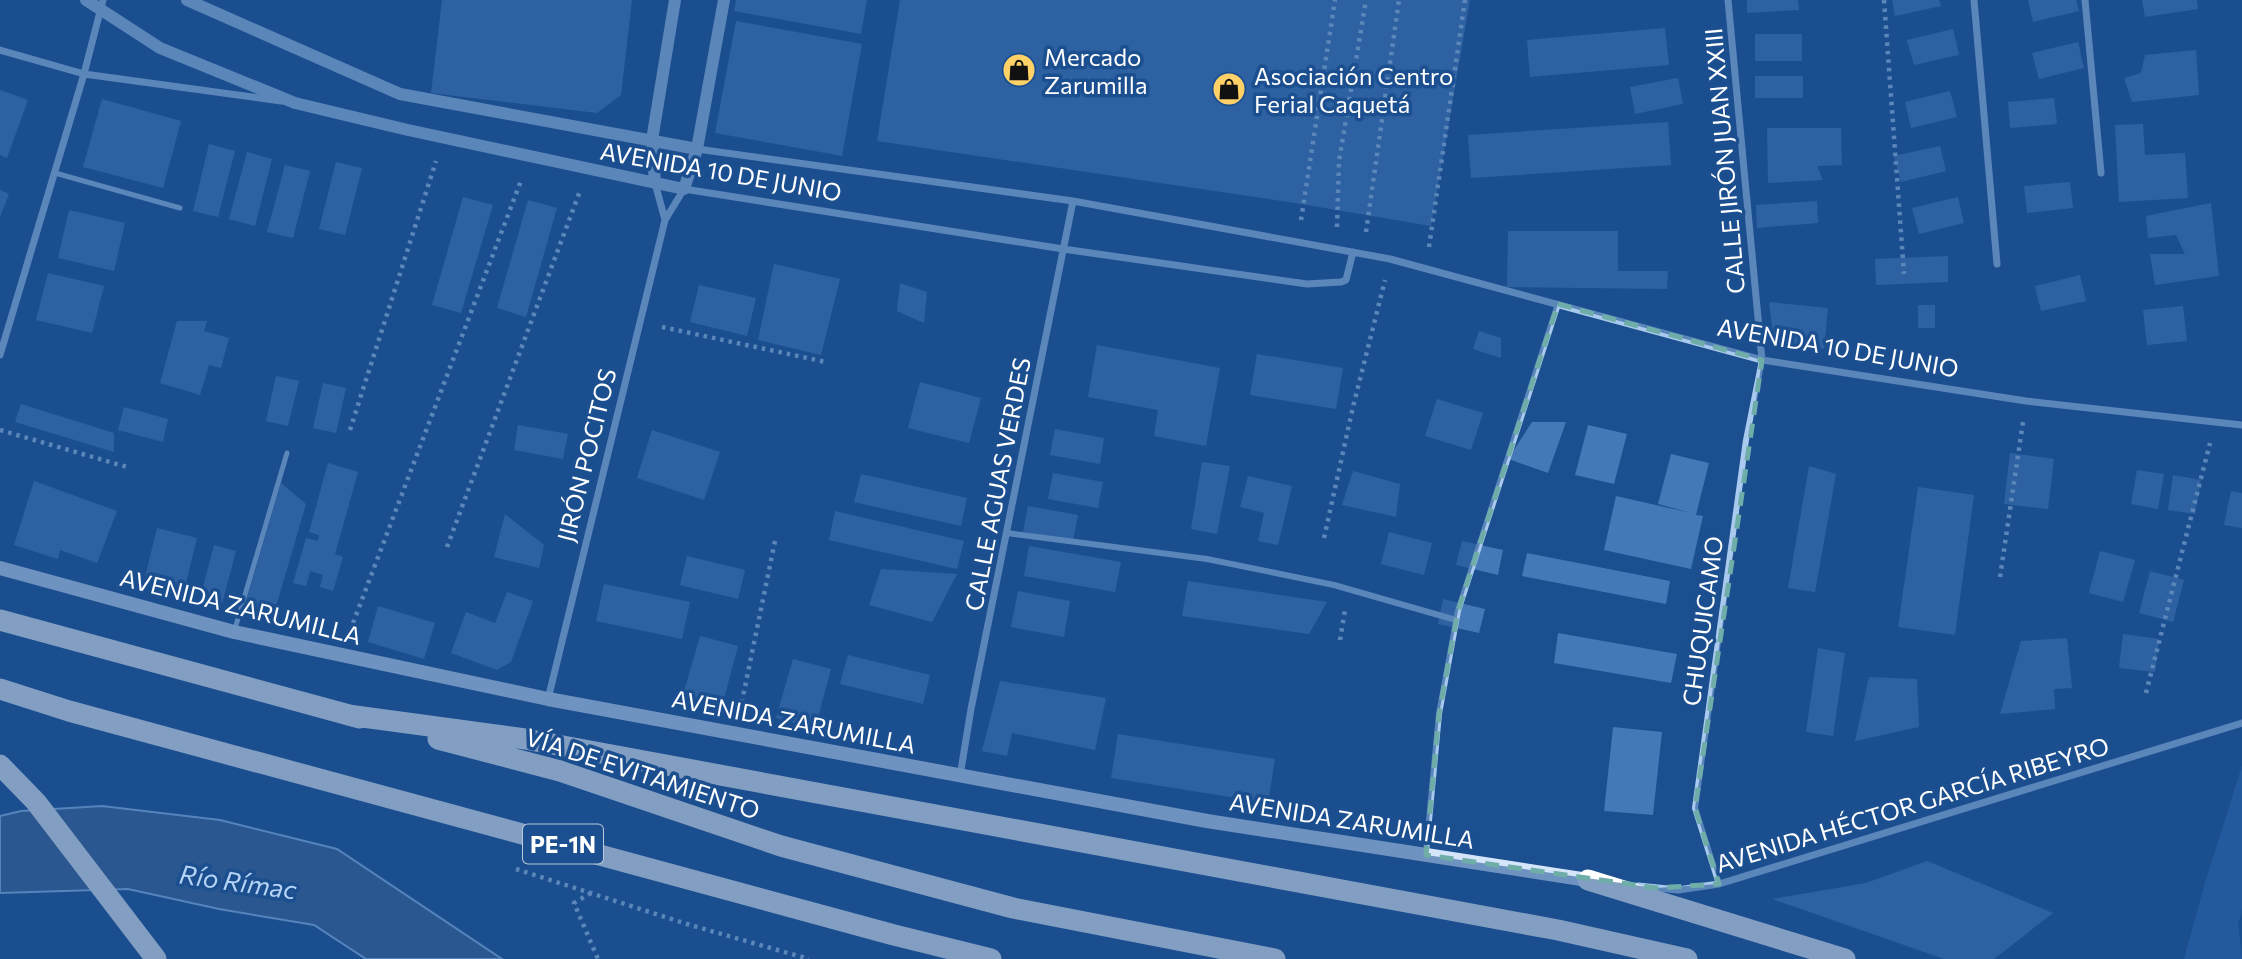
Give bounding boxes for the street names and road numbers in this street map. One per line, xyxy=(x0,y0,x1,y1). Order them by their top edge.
street label: CALLE JIRÓN JUAN XXIII xyxy=(1698,27,1750,295)
street label: AVENIDA 10 DE JUNIO xyxy=(598,135,844,207)
street label: AVENIDA 10 DE JUNIO xyxy=(1715,311,1961,383)
street label: CALLE AGUAS VERDES xyxy=(958,355,1036,613)
street label: JIRÓN POCITOS xyxy=(550,365,622,545)
street label: CHUQUICAMO xyxy=(1676,534,1728,708)
street label: AVENIDA ZARUMILLA xyxy=(117,562,365,650)
street label: AVENIDA ZARUMILLA xyxy=(670,683,918,759)
street label: VÍA DE EVITAMIENTO xyxy=(522,721,764,825)
street label: AVENIDA HÉCTOR GARCÍA RIBEYRO xyxy=(1712,730,2112,878)
street label: AVENIDA ZARUMILLA xyxy=(1227,786,1477,854)
road number: PE-1N xyxy=(523,824,603,864)

